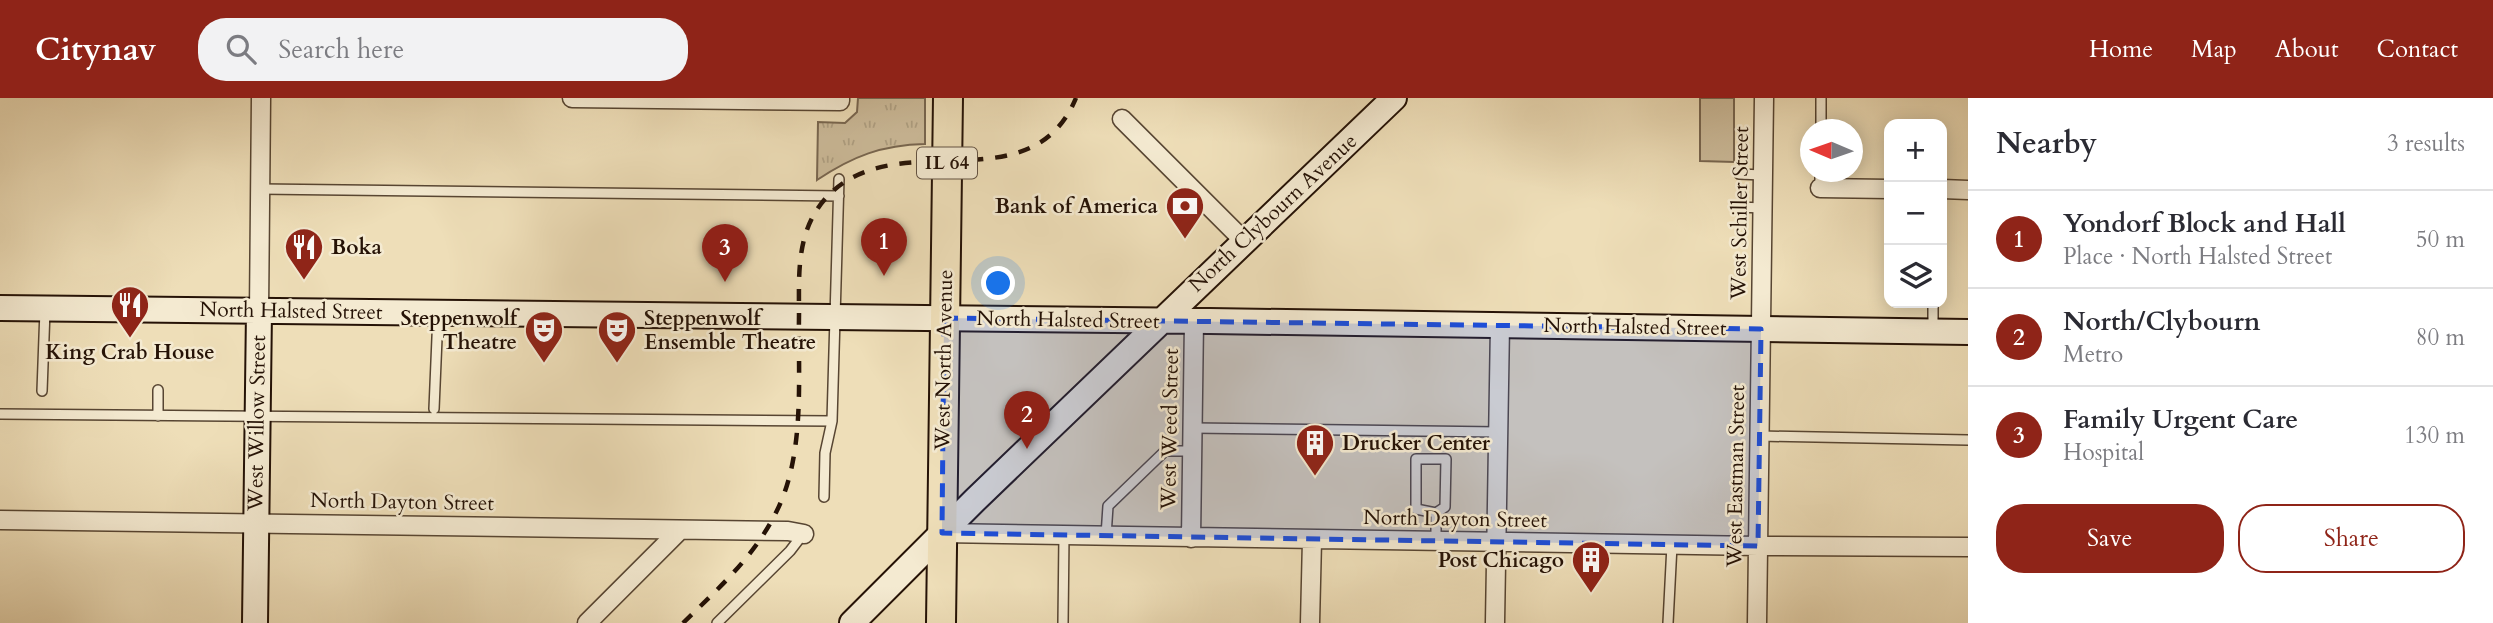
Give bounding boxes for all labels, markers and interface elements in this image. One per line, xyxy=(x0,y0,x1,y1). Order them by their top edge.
search box xyxy=(198,18,688,81)
text: Citynav xyxy=(35,27,156,72)
icon: search xyxy=(222,30,260,68)
text: Search here xyxy=(278,32,404,67)
text: Home xyxy=(2089,33,2153,66)
text: Map xyxy=(2191,33,2237,66)
text: About xyxy=(2275,33,2339,66)
text: Contact xyxy=(2377,33,2458,66)
north arrow xyxy=(1800,119,1863,182)
map controls xyxy=(1884,119,1947,308)
button: + xyxy=(1884,119,1947,182)
text: Nearby xyxy=(1996,123,2097,164)
street label: West Schiller Street xyxy=(1724,126,1756,301)
street label: North Clybourn Avenue xyxy=(1182,127,1364,299)
text: 3 results xyxy=(2387,128,2465,159)
road number: IL 64 xyxy=(917,148,977,178)
button: − xyxy=(1884,182,1947,245)
bank icon: Bank of America xyxy=(1164,185,1206,240)
place label: Bank of America xyxy=(995,192,1159,221)
text: Yondorf Block and Hall xyxy=(2063,206,2346,241)
pin: 1 xyxy=(861,218,907,276)
pin: 3 xyxy=(702,224,748,282)
text: 1 xyxy=(2013,224,2025,255)
text: 50 m xyxy=(2416,224,2465,255)
restaurant icon: Boka xyxy=(283,226,325,281)
place label: Boka xyxy=(331,233,383,262)
text: Place · North Halsted Street xyxy=(2063,241,2332,272)
button: layers xyxy=(1884,245,1947,308)
your location xyxy=(981,266,1015,300)
street label: West North Avenue xyxy=(928,269,960,452)
restaurant icon: King Crab House xyxy=(109,284,151,339)
street label: North Halsted Street xyxy=(199,295,383,327)
place label: Steppenwolf Theatre xyxy=(401,304,521,357)
place label: Steppenwolf Ensemble Theatre xyxy=(644,304,816,357)
street label: North Halsted Street xyxy=(976,304,1160,336)
text: North/Clybourn xyxy=(2063,304,2261,339)
theatre icon: Steppenwolf Theatre xyxy=(523,309,565,364)
theatre icon: Steppenwolf Ensemble Theatre xyxy=(596,309,638,364)
street label: North Halsted Street xyxy=(1543,311,1727,343)
text: 2 xyxy=(2013,322,2025,353)
text: 80 m xyxy=(2416,322,2465,353)
street label: West Willow Street xyxy=(241,334,273,512)
place label: King Crab House xyxy=(45,338,215,367)
text: Metro xyxy=(2063,339,2123,370)
street label: West Weed Street xyxy=(1154,348,1186,511)
street label: West Eastman Street xyxy=(1720,384,1752,569)
pin: 2 xyxy=(1004,391,1050,449)
text: Family Urgent Care xyxy=(2063,402,2298,437)
text: 3 xyxy=(2013,420,2025,451)
text: 130 m xyxy=(2404,420,2465,451)
building icon: Drucker Center xyxy=(1294,422,1336,477)
place label: Drucker Center xyxy=(1342,429,1491,458)
text: Hospital xyxy=(2063,437,2144,468)
street label: North Dayton Street xyxy=(310,486,495,518)
street label: North Dayton Street xyxy=(1363,503,1548,535)
button: Save xyxy=(1996,504,2224,573)
button: Share xyxy=(2238,504,2465,573)
building icon: Post Chicago xyxy=(1570,539,1612,594)
place label: Post Chicago xyxy=(1438,546,1564,575)

